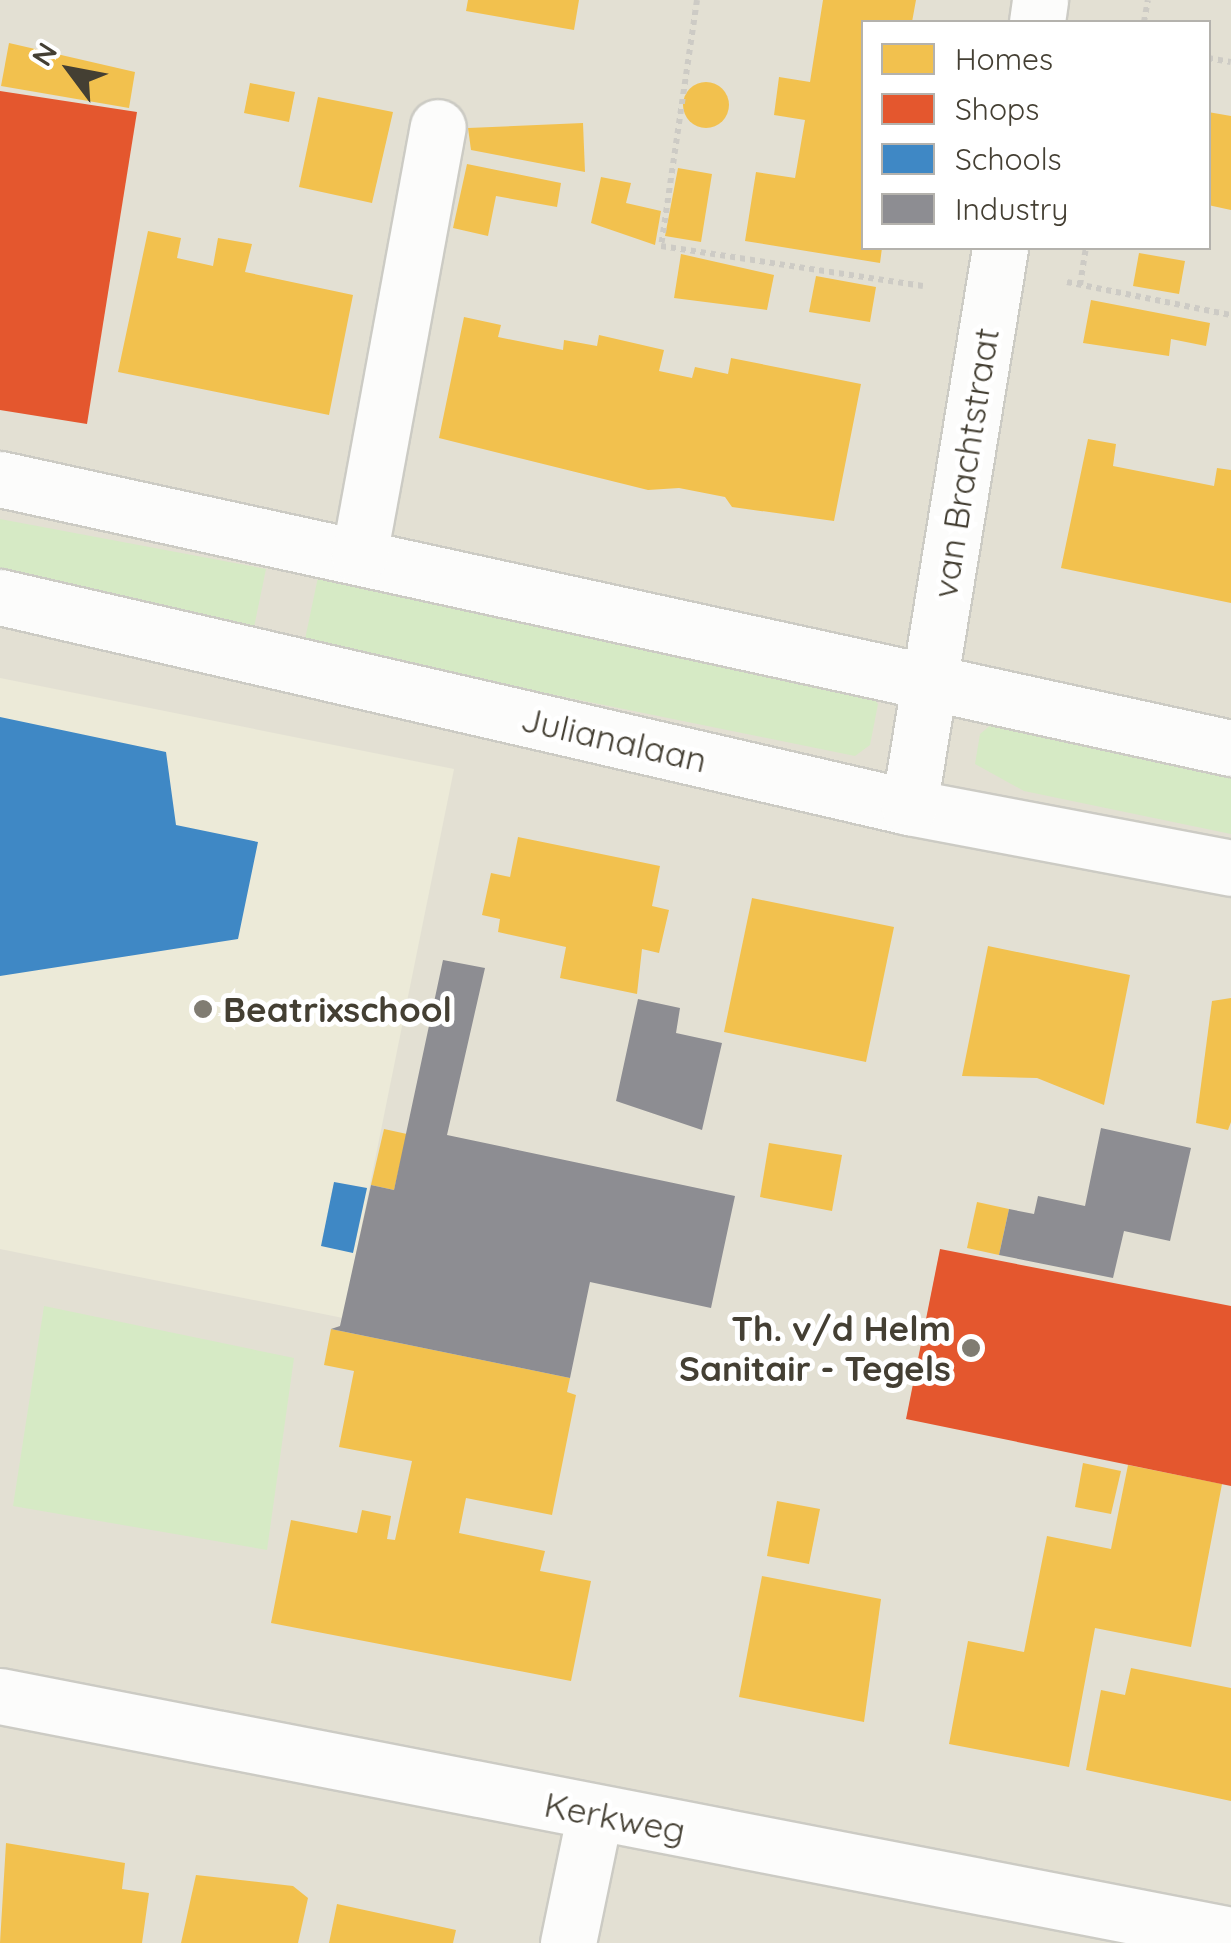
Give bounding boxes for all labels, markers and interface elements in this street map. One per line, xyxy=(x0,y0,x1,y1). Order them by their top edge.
north arrow xyxy=(20,20,120,120)
legend xyxy=(861,20,1211,250)
text: N xyxy=(24,36,64,72)
text: Homes xyxy=(955,40,1053,78)
text: Shops xyxy=(955,90,1039,128)
text: Schools xyxy=(955,140,1062,178)
text: Industry xyxy=(955,190,1068,228)
street label: van Brachtstraat xyxy=(923,325,1007,601)
street label: Julianalaan xyxy=(517,697,711,781)
place label: Beatrixschool xyxy=(223,988,452,1030)
marker: Beatrixschool xyxy=(192,998,214,1020)
place label: Th. v/d Helm Sanitair - Tegels xyxy=(679,1307,951,1389)
marker: Th. v/d Helm Sanitair - Tegels xyxy=(960,1337,982,1359)
street label: Kerkweg xyxy=(541,1783,689,1851)

